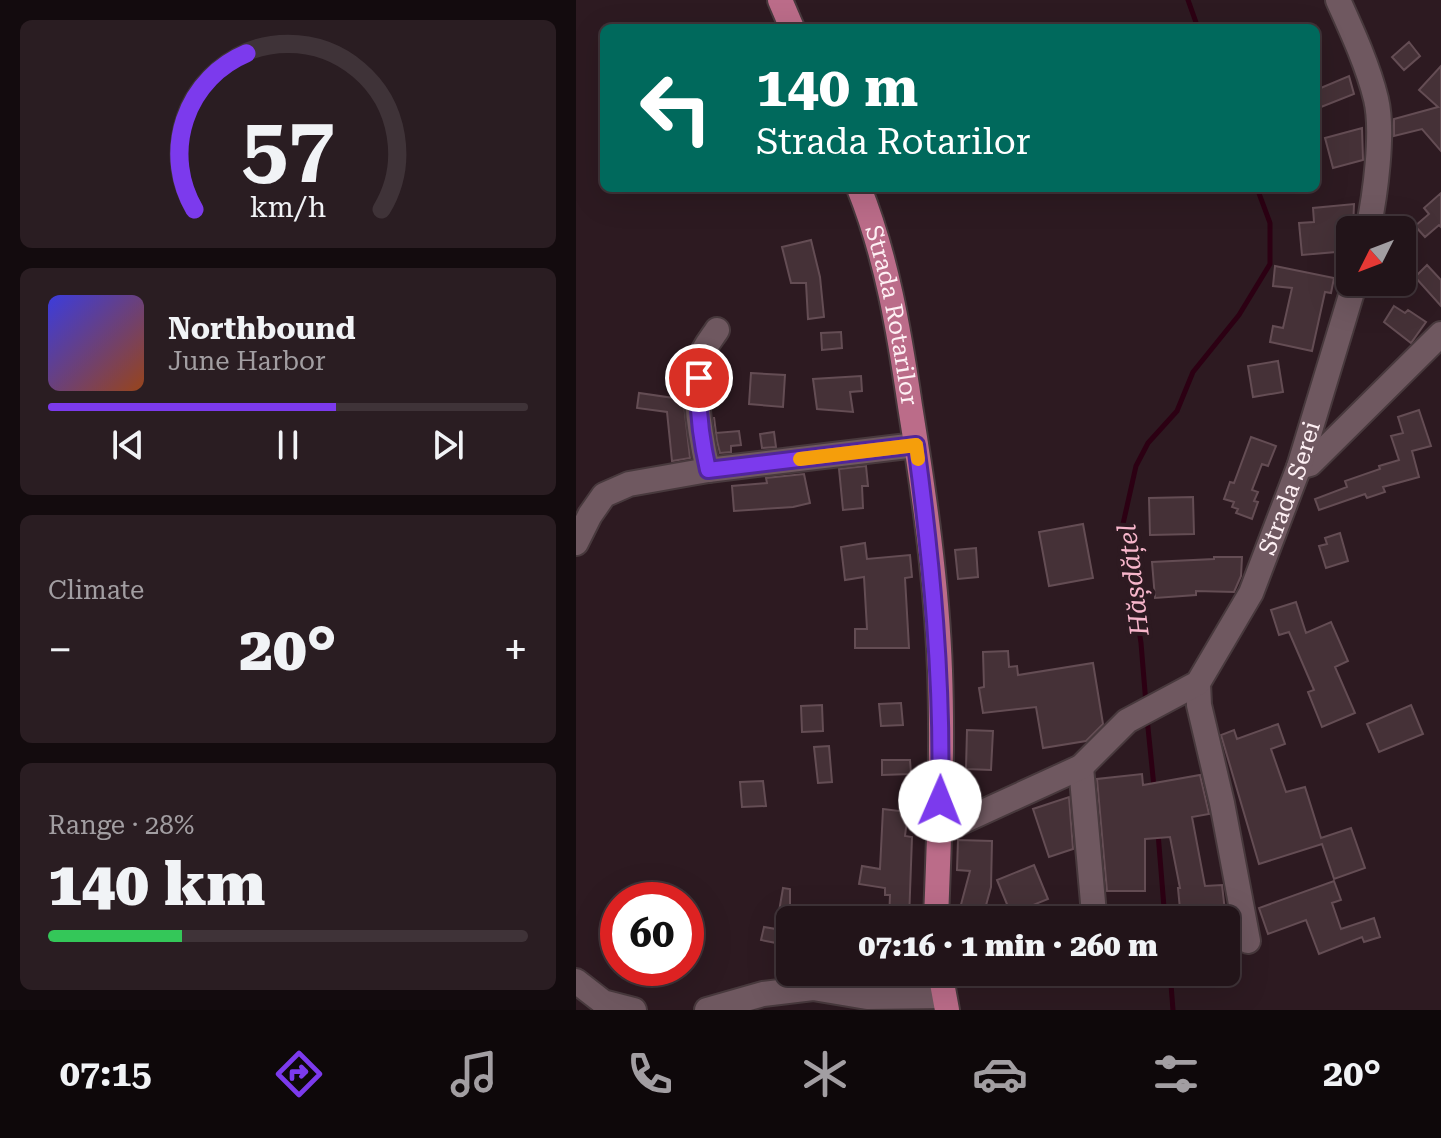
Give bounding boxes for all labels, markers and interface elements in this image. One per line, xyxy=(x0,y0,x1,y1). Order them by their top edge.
text: 140 m xyxy=(756,54,918,120)
icon: left xyxy=(624,56,728,160)
text: 57 xyxy=(241,98,335,195)
text: Strada Rotarilor xyxy=(756,121,1031,163)
text: km/h xyxy=(250,190,326,224)
north arrow xyxy=(1336,216,1416,296)
map controls xyxy=(1336,216,1416,296)
street label: Strada Rotarilor xyxy=(859,222,924,407)
text: Northbound xyxy=(168,311,356,346)
pin xyxy=(665,344,733,412)
text: June Harbor xyxy=(168,346,326,376)
icon: arrive xyxy=(677,356,721,400)
street label: Strada Serei xyxy=(1253,418,1326,559)
icon: previous xyxy=(106,423,150,467)
icon: pause xyxy=(266,423,310,467)
icon: next xyxy=(426,423,470,467)
water label: Hășdățel xyxy=(1111,522,1157,638)
text: Climate xyxy=(48,575,144,605)
text: 20° xyxy=(239,614,337,685)
text: − xyxy=(48,624,73,676)
text: + xyxy=(503,624,528,676)
position arrow xyxy=(898,759,982,843)
text: Range · 28% xyxy=(48,810,194,840)
text: 140 km xyxy=(48,849,265,920)
speed limit sign: 60 xyxy=(600,882,704,986)
text: 07:16 · 1 min · 260 m xyxy=(858,928,1158,963)
icon: directions xyxy=(271,1046,327,1102)
icon: music xyxy=(446,1046,502,1102)
icon: phone xyxy=(622,1046,678,1102)
icon: climate xyxy=(797,1046,853,1102)
icon: car xyxy=(972,1046,1028,1102)
icon: filters xyxy=(1148,1046,1204,1102)
text: 07:15 xyxy=(60,1053,152,1095)
text: 20° xyxy=(1323,1053,1381,1095)

